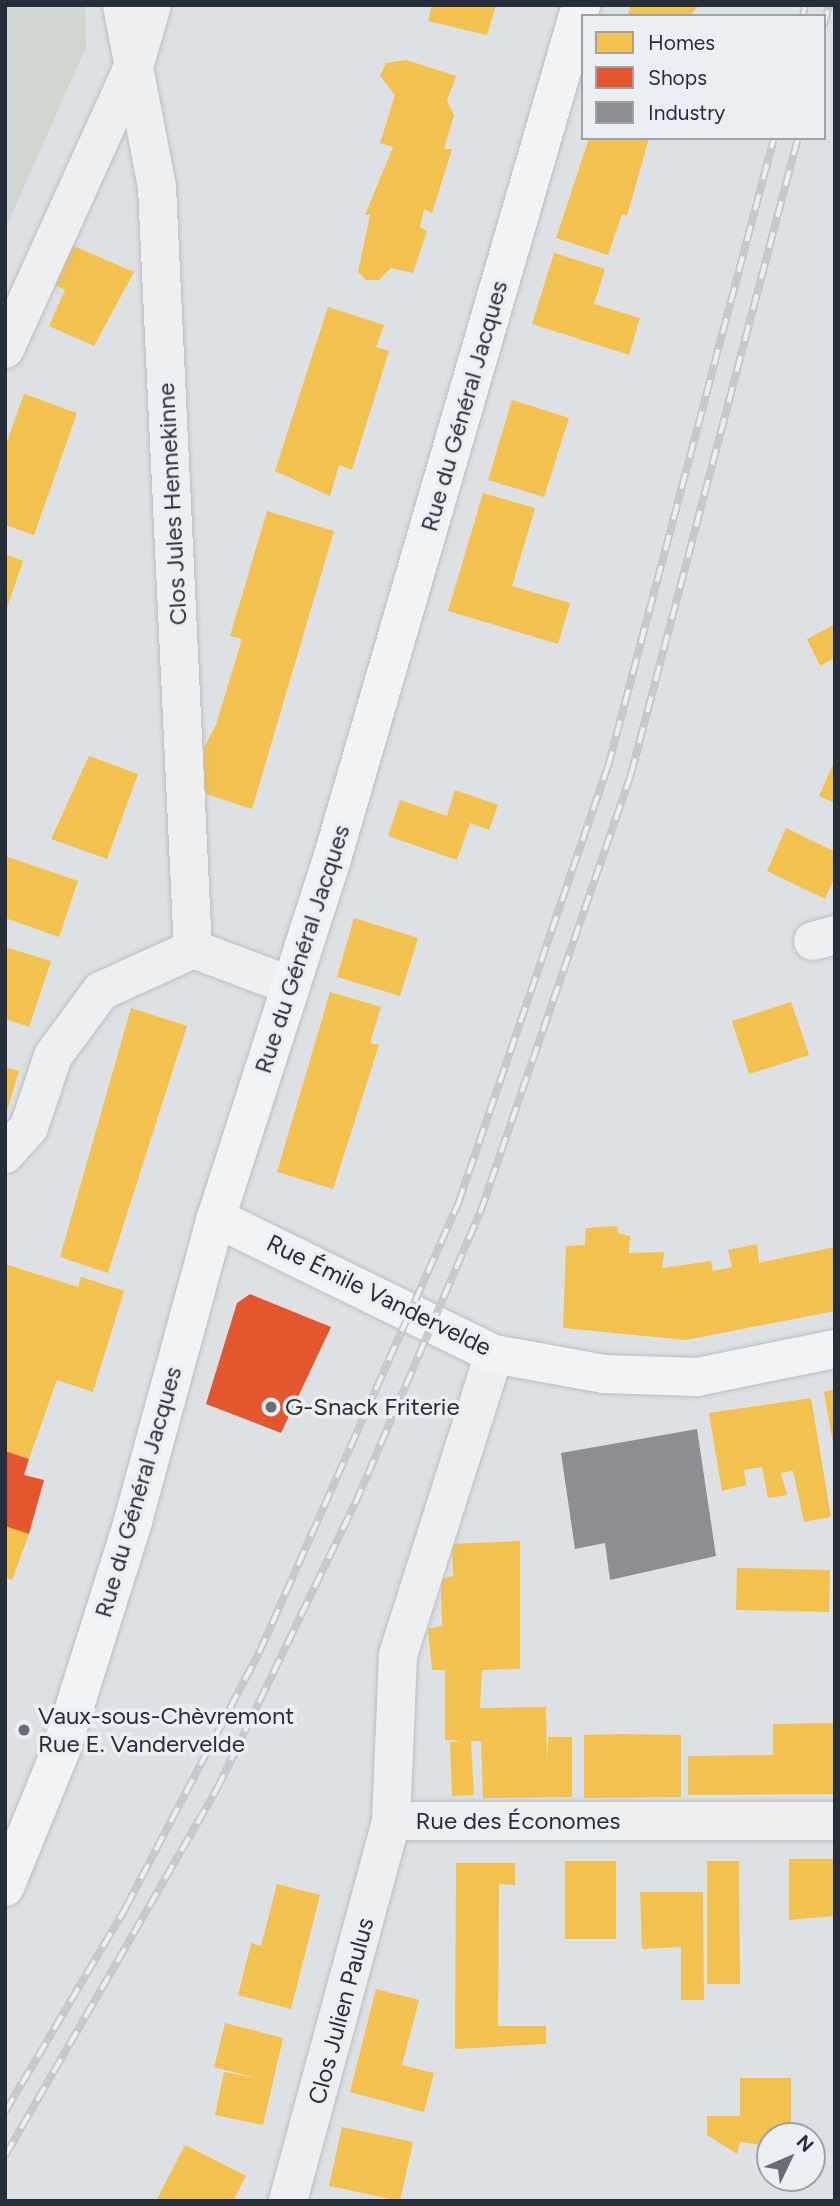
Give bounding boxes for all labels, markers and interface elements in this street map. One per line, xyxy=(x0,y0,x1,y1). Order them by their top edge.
legend xyxy=(581,14,826,140)
text: Homes xyxy=(648,30,715,55)
text: Shops xyxy=(648,65,707,90)
text: Industry xyxy=(648,100,725,125)
street label: Rue du Général Jacques xyxy=(414,277,514,535)
street label: Clos Jules Hennekinne xyxy=(151,382,193,626)
street label: Rue du Général Jacques xyxy=(248,821,356,1077)
street label: Rue Émile Vandervelde xyxy=(262,1228,496,1362)
street label: Rue du Général Jacques xyxy=(88,1363,188,1621)
place label: G-Snack Friterie xyxy=(285,1393,460,1421)
marker: G-Snack Friterie xyxy=(263,1399,279,1415)
place label: Vaux-sous-Chèvremont Rue E. Vandervelde xyxy=(38,1702,294,1758)
marker: Vaux-sous-Chèvremont Rue E. Vandervelde xyxy=(16,1722,32,1738)
street label: Rue des Économes xyxy=(416,1807,620,1835)
street label: Clos Julien Paulus xyxy=(302,1915,380,2107)
north arrow xyxy=(756,2122,826,2192)
text: N xyxy=(792,2130,818,2157)

